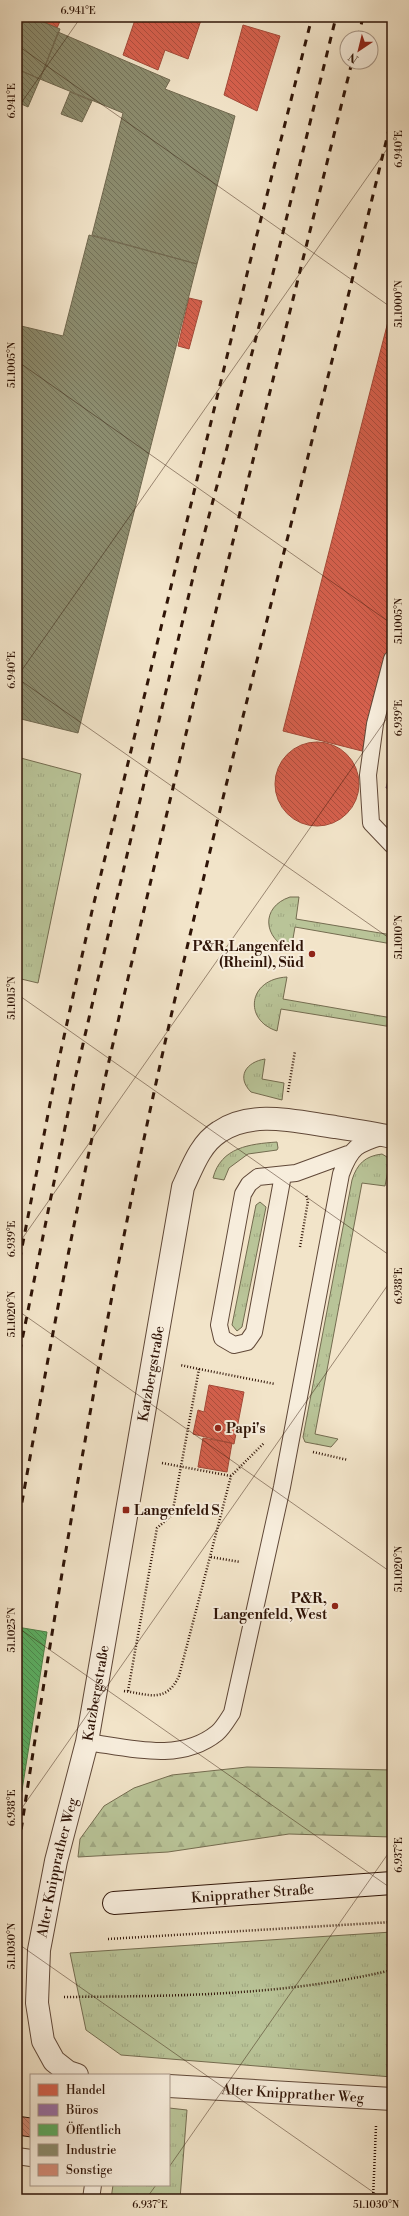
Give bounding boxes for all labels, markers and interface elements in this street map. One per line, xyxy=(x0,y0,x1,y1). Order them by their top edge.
text: 6.941°E xyxy=(60,5,96,17)
north arrow xyxy=(339,30,379,70)
text: N xyxy=(346,49,361,66)
text: 6.941°E xyxy=(6,83,18,119)
text: 6.940°E xyxy=(393,130,405,168)
text: 51.1000°N xyxy=(393,280,405,328)
text: 51.1005°N xyxy=(6,341,18,388)
text: 51.1005°N xyxy=(393,597,405,644)
text: 6.940°E xyxy=(6,651,18,689)
text: 6.939°E xyxy=(393,700,405,736)
text: 51.1010°N xyxy=(393,914,405,959)
place label: P&R,Langenfeld (Rheinl), Süd xyxy=(192,938,304,972)
marker: P&R,Langenfeld (Rheinl), Süd xyxy=(307,949,317,959)
text: 51.1015°N xyxy=(6,976,18,1020)
text: 6.939°E xyxy=(6,1221,18,1257)
text: 6.938°E xyxy=(393,1268,405,1304)
text: 51.1020°N xyxy=(6,1290,18,1337)
street label: Katzbergstraße xyxy=(135,1324,169,1423)
place label: Papi's xyxy=(226,1420,266,1438)
marker: Papi's xyxy=(213,1423,223,1433)
place label: Langenfeld S xyxy=(134,1502,220,1520)
marker: Langenfeld S xyxy=(121,1505,131,1515)
text: 51.1020°N xyxy=(393,1545,405,1592)
place label: P&R, Langenfeld, West xyxy=(213,1590,328,1624)
marker: P&R, Langenfeld, West xyxy=(330,1601,340,1611)
text: 51.1025°N xyxy=(6,1607,18,1653)
street label: Katzbergstraße xyxy=(79,1644,114,1742)
text: 6.938°E xyxy=(6,1790,18,1826)
street label: Alter Knipprather Weg xyxy=(33,1795,82,1940)
text: 6.937°E xyxy=(393,1837,405,1873)
street label: Knipprather Straße xyxy=(191,1881,315,1907)
text: 51.1030°N xyxy=(6,1922,18,1969)
legend xyxy=(30,2074,170,2186)
street label: Alter Knipprather Weg xyxy=(220,2081,365,2107)
text: Handel xyxy=(66,2083,106,2098)
text: Büros xyxy=(65,2103,98,2118)
text: Öffentlich xyxy=(66,2121,121,2138)
text: Industrie xyxy=(66,2143,116,2158)
text: Sonstige xyxy=(66,2163,112,2178)
text: 6.937°E xyxy=(132,2199,168,2211)
text: 51.1030°N xyxy=(353,2199,400,2211)

